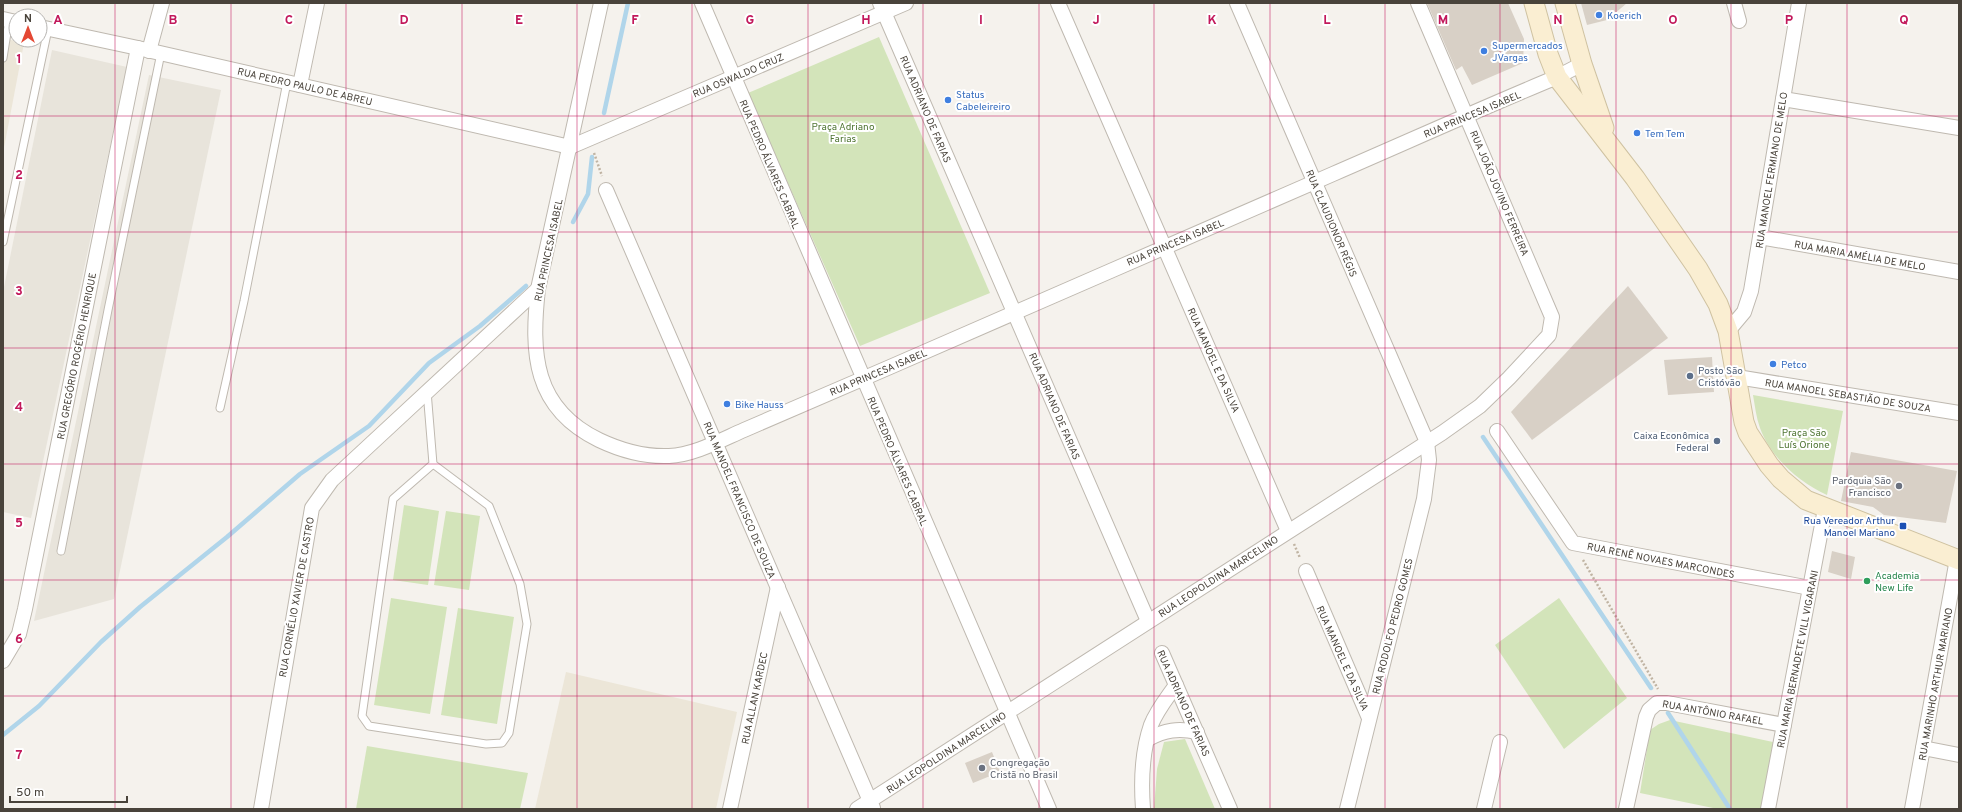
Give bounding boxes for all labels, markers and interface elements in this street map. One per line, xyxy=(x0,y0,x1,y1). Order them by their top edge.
north arrow xyxy=(8,8,48,48)
marker: Koerich xyxy=(1594,10,1604,20)
place label: Koerich xyxy=(1607,10,1642,23)
text: N xyxy=(24,12,32,26)
text: A xyxy=(53,13,63,29)
text: B xyxy=(169,13,178,29)
text: C xyxy=(285,13,293,29)
text: D xyxy=(399,13,409,29)
text: E xyxy=(515,13,523,29)
text: F xyxy=(631,13,639,29)
text: G xyxy=(746,13,755,29)
text: H xyxy=(861,13,871,29)
text: I xyxy=(979,13,983,29)
text: J xyxy=(1092,13,1100,29)
text: K xyxy=(1207,13,1217,29)
text: L xyxy=(1323,13,1331,29)
text: M xyxy=(1438,13,1448,29)
text: N xyxy=(1553,13,1563,29)
text: O xyxy=(1668,13,1678,29)
text: P xyxy=(1785,13,1794,29)
text: Q xyxy=(1899,13,1909,29)
place label: Supermercados JVargas xyxy=(1492,40,1563,65)
marker: Supermercados JVargas xyxy=(1479,46,1489,56)
street label: RUA OSWALDO CRUZ xyxy=(691,51,786,101)
text: 1 xyxy=(16,52,22,68)
street label: RUA ADRIANO DE FARIAS xyxy=(896,54,953,165)
street label: RUA PEDRO PAULO DE ABREU xyxy=(236,66,373,109)
place label: Status Cabeleireiro xyxy=(956,89,1011,114)
street label: RUA PRINCESA ISABEL xyxy=(1422,89,1524,142)
street label: RUA MANOEL FERMIANO DE MELO xyxy=(1754,91,1791,249)
marker: Status Cabeleireiro xyxy=(943,95,953,105)
street label: RUA PEDRO ÁLVARES CABRAL xyxy=(735,98,802,231)
park label: Praça Adriano Farias xyxy=(812,121,875,146)
marker: Tem Tem xyxy=(1632,128,1642,138)
place label: Tem Tem xyxy=(1645,128,1685,141)
street label: RUA JOÃO JOVINO FERREIRA xyxy=(1466,129,1531,259)
text: 2 xyxy=(15,168,23,184)
street label: RUA CLAUDIONOR RÉGIS xyxy=(1302,168,1359,279)
street label: RUA PRINCESA ISABEL xyxy=(532,197,567,303)
street label: RUA PRINCESA ISABEL xyxy=(1125,217,1227,270)
street label: RUA MARIA AMÉLIA DE MELO xyxy=(1793,239,1926,274)
street label: RUA GREGÓRIO ROGÉRIO HENRIQUE xyxy=(55,272,100,441)
text: 3 xyxy=(15,284,23,300)
street label: RUA MANOEL E DA SILVA xyxy=(1184,306,1242,415)
street label: RUA PRINCESA ISABEL xyxy=(828,347,930,400)
street label: RUA ADRIANO DE FARIAS xyxy=(1025,351,1082,462)
marker: Petco xyxy=(1768,359,1778,369)
place label: Petco xyxy=(1781,359,1807,372)
place label: Posto São Cristóvão xyxy=(1698,365,1743,390)
marker: Posto São Cristóvão xyxy=(1685,371,1695,381)
street label: RUA MANOEL SEBASTIÃO DE SOUZA xyxy=(1764,377,1932,416)
street label: RUA PEDRO ÁLVARES CABRAL xyxy=(863,395,930,528)
marker: Bike Hauss xyxy=(722,399,732,409)
place label: Bike Hauss xyxy=(735,399,784,412)
text: 4 xyxy=(15,400,23,416)
street label: RUA MANOEL FRANCISCO DE SOUZA xyxy=(700,420,778,581)
park label: Praça São Luís Orione xyxy=(1778,427,1830,452)
place label: Caixa Econômica Federal xyxy=(1633,430,1709,455)
marker: Caixa Econômica Federal xyxy=(1712,436,1722,446)
place label: Paróquia São Francisco xyxy=(1832,475,1891,500)
marker: Paróquia São Francisco xyxy=(1894,481,1904,491)
place label: Rua Vereador Arthur Manoel Mariano xyxy=(1804,515,1895,540)
text: 5 xyxy=(15,516,23,532)
street label: RUA CORNÉLIO XAVIER DE CASTRO xyxy=(277,516,318,678)
marker: Rua Vereador Arthur Manoel Mariano xyxy=(1898,521,1908,531)
street label: RUA LEOPOLDINA MARCELINO xyxy=(1156,533,1281,621)
street label: RUA RENÊ NOVAES MARCONDES xyxy=(1586,541,1736,582)
street label: RUA RODOLFO PEDRO GOMES xyxy=(1370,557,1417,696)
street label: RUA MARIA BERNADETE VILL VIGARANI xyxy=(1775,569,1822,749)
place label: Academia New Life xyxy=(1875,570,1919,595)
marker: Academia New Life xyxy=(1862,576,1872,586)
street label: RUA MANOEL E DA SILVA xyxy=(1313,604,1371,713)
street label: RUA MARINHO ARTHUR MARIANO xyxy=(1917,607,1956,762)
text: 6 xyxy=(15,632,23,648)
street label: RUA ADRIANO DE FARIAS xyxy=(1153,648,1212,759)
street label: RUA ALLAN KARDEC xyxy=(739,651,772,746)
street label: RUA ANTÔNIO RAFAEL xyxy=(1661,698,1765,729)
street label: RUA LEOPOLDINA MARCELINO xyxy=(884,709,1009,797)
text: 7 xyxy=(16,748,23,764)
place label: Congregação Cristã no Brasil xyxy=(990,757,1058,782)
marker: Congregação Cristã no Brasil xyxy=(977,763,987,773)
scale bar xyxy=(10,778,127,804)
text: 50 m xyxy=(16,785,44,801)

